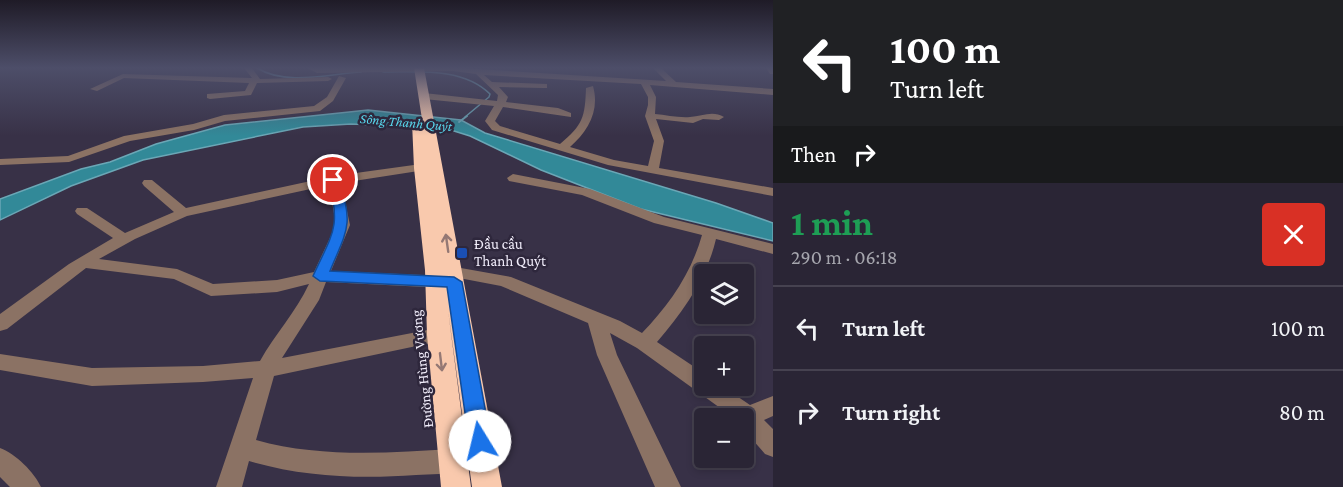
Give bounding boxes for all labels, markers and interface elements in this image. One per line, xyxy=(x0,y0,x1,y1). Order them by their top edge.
icon: left xyxy=(791,24,869,102)
text: 100 m xyxy=(890,25,1000,72)
text: Turn left xyxy=(890,74,984,104)
water label: Sông Thanh Quýt xyxy=(359,110,454,134)
icon: right xyxy=(848,138,881,171)
text: Then xyxy=(791,142,836,167)
pin xyxy=(307,154,358,205)
icon: arrive xyxy=(316,163,349,196)
text: 1 min xyxy=(791,203,873,243)
button: close xyxy=(1262,203,1325,266)
one-way arrow xyxy=(441,234,452,253)
place label: Đầu cầu Thanh Quýt xyxy=(474,235,547,270)
marker: Đầu cầu Thanh Quýt xyxy=(455,246,469,260)
text: 290 m · 06:18 xyxy=(791,246,898,268)
map controls xyxy=(694,264,754,468)
button: layers xyxy=(694,264,754,324)
street label: Đường Hùng Vương xyxy=(408,309,437,429)
icon: left xyxy=(791,312,824,345)
text: Turn left xyxy=(842,316,925,341)
text: 100 m xyxy=(1271,316,1325,341)
button: + xyxy=(694,336,754,396)
one-way arrow xyxy=(436,352,447,372)
icon: right xyxy=(791,396,824,429)
text: Turn right xyxy=(842,400,940,425)
text: 80 m xyxy=(1279,400,1325,425)
button: − xyxy=(694,408,754,468)
position arrow xyxy=(448,409,512,473)

